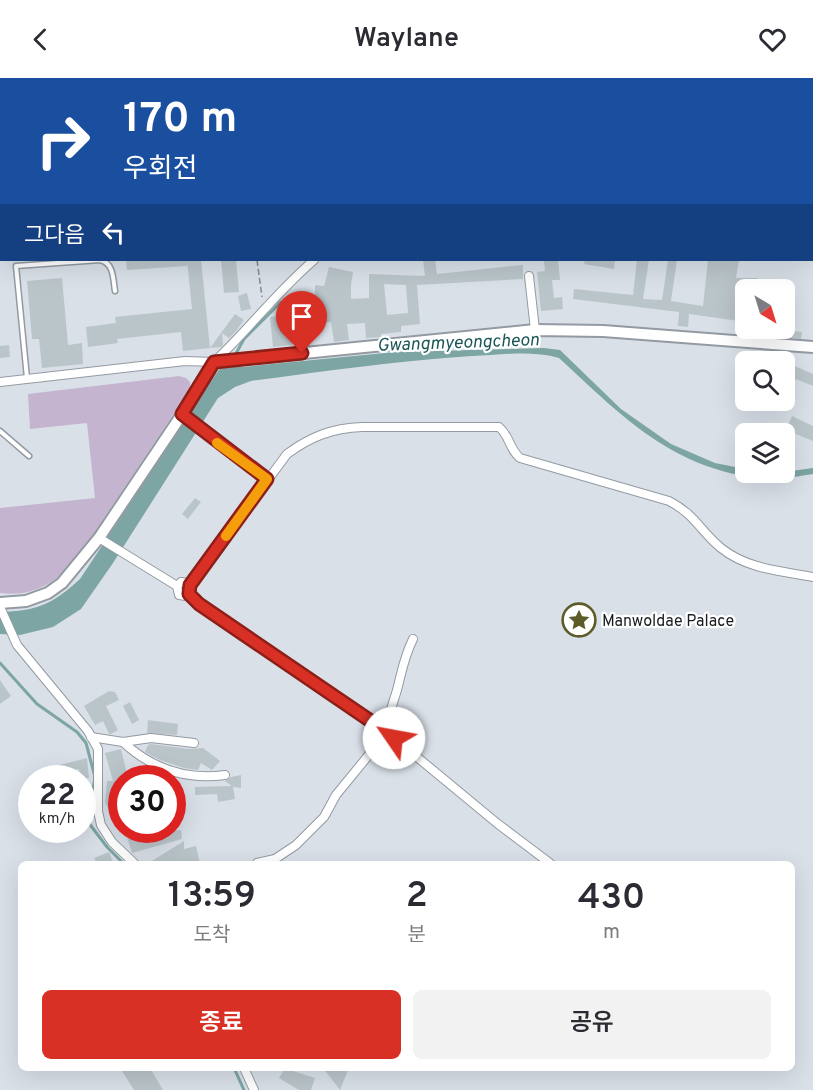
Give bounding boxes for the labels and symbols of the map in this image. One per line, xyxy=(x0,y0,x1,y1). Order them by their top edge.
north arrow xyxy=(735,279,795,339)
pin xyxy=(276,291,327,353)
water label: Gwangmyeongcheon xyxy=(377,329,540,358)
place icon: Manwoldae Palace xyxy=(561,602,597,638)
place label: Manwoldae Palace xyxy=(602,612,734,632)
position arrow xyxy=(362,706,426,770)
speed limit sign: 30 xyxy=(108,765,186,843)

